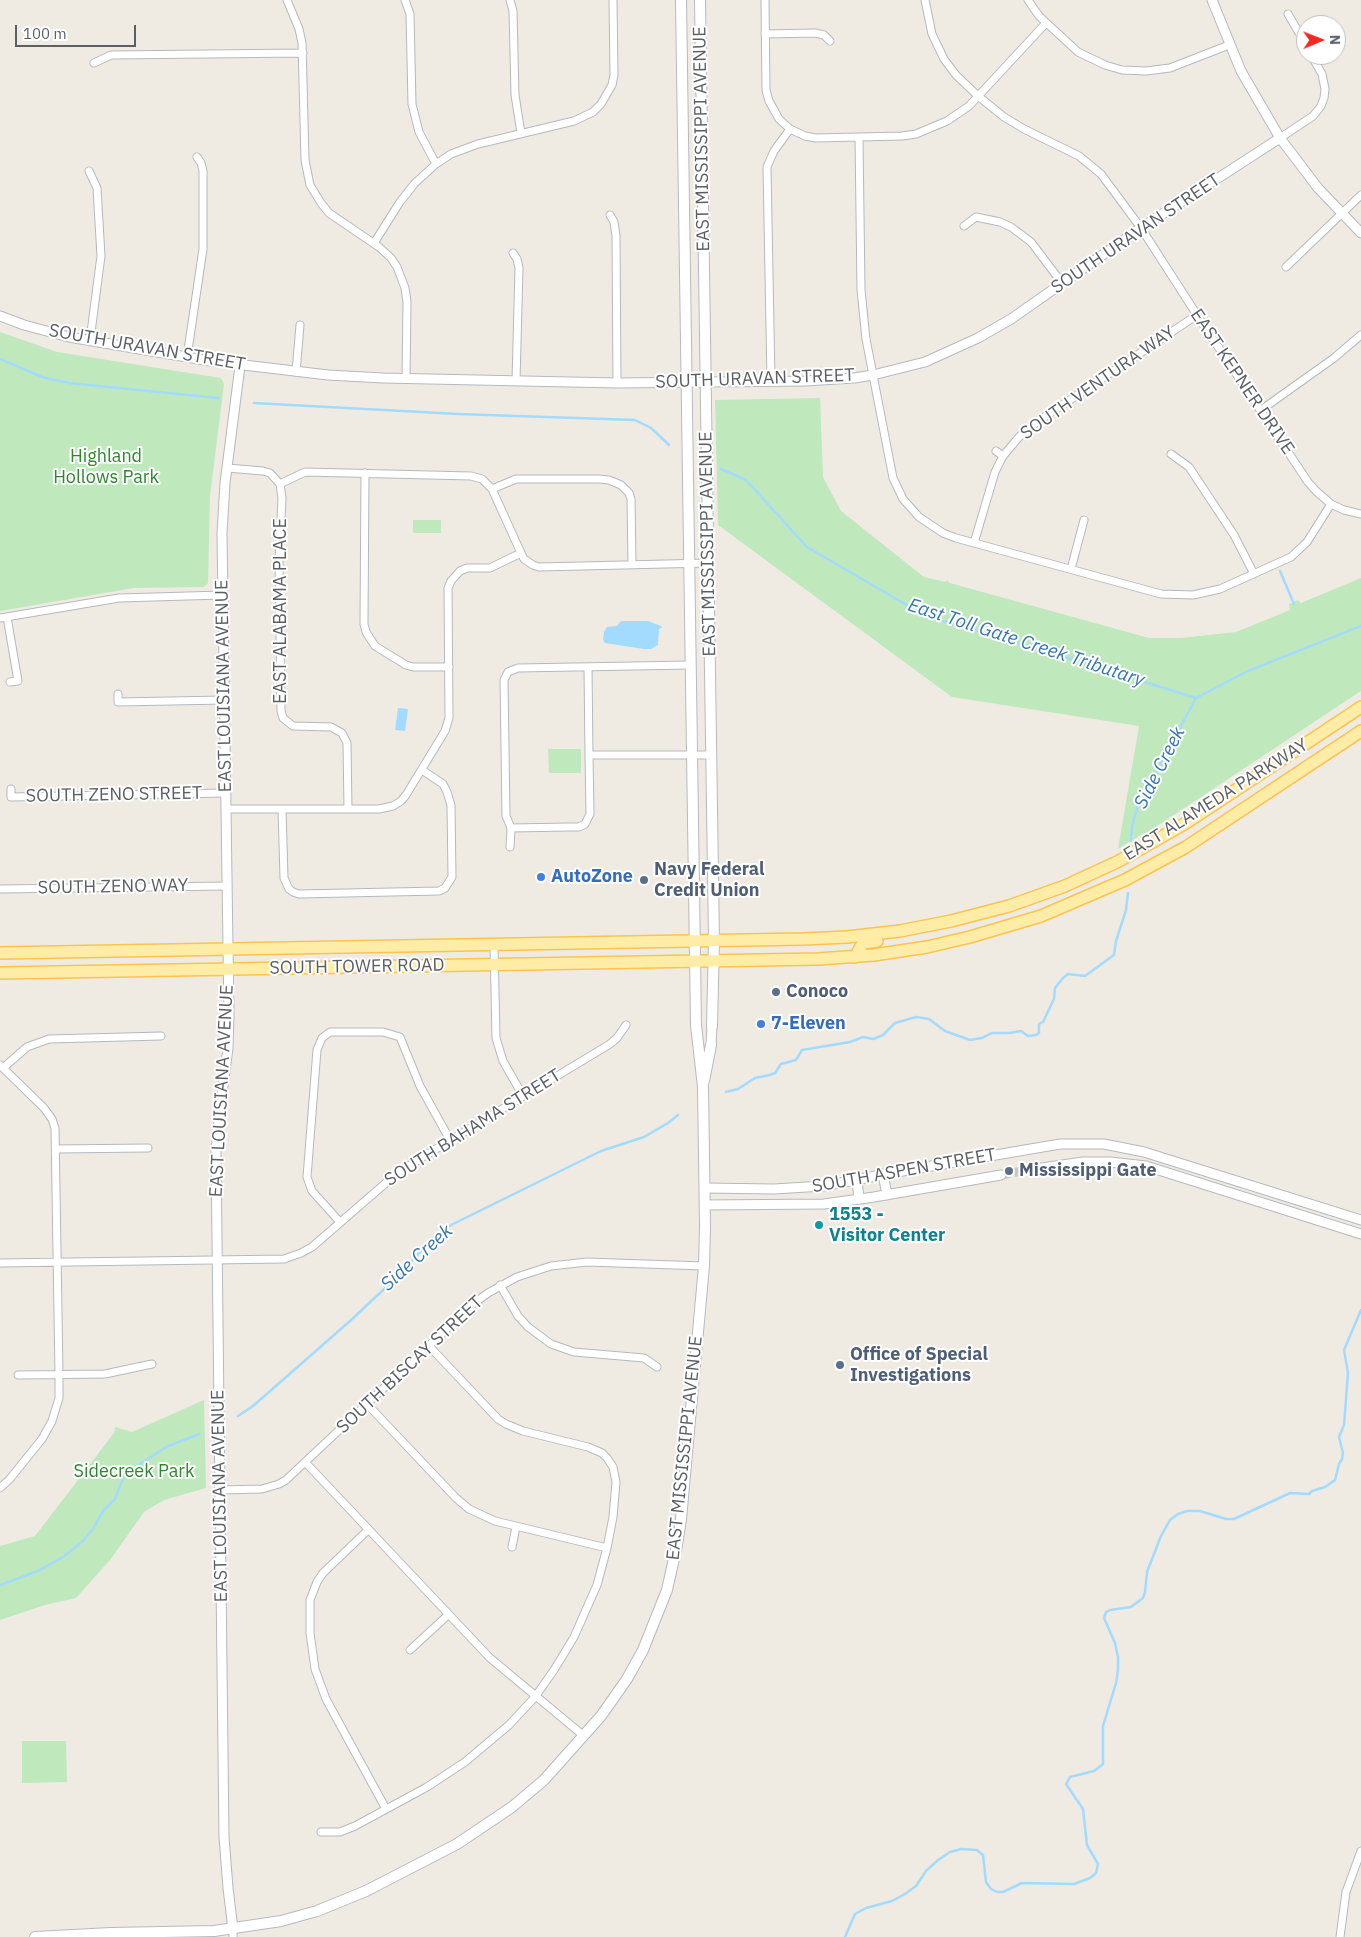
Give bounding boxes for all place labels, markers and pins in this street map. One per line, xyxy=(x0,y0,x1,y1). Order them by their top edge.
place label: Navy Federal Credit Union xyxy=(654,859,764,902)
place label: AutoZone xyxy=(551,866,633,888)
marker: AutoZone xyxy=(535,871,547,883)
marker: Navy Federal Credit Union xyxy=(638,874,650,886)
place label: Conoco xyxy=(786,981,848,1003)
marker: Conoco xyxy=(770,986,782,998)
place label: 7-Eleven xyxy=(771,1013,846,1035)
marker: 7-Eleven xyxy=(755,1018,767,1030)
place label: Mississippi Gate xyxy=(1019,1160,1157,1182)
marker: Mississippi Gate xyxy=(1003,1165,1015,1177)
place label: 1553 - Visitor Center xyxy=(829,1204,945,1246)
marker: 1553 - Visitor Center xyxy=(813,1219,825,1231)
place label: Office of Special Investigations xyxy=(850,1344,988,1386)
marker: Office of Special Investigations xyxy=(834,1359,846,1371)

